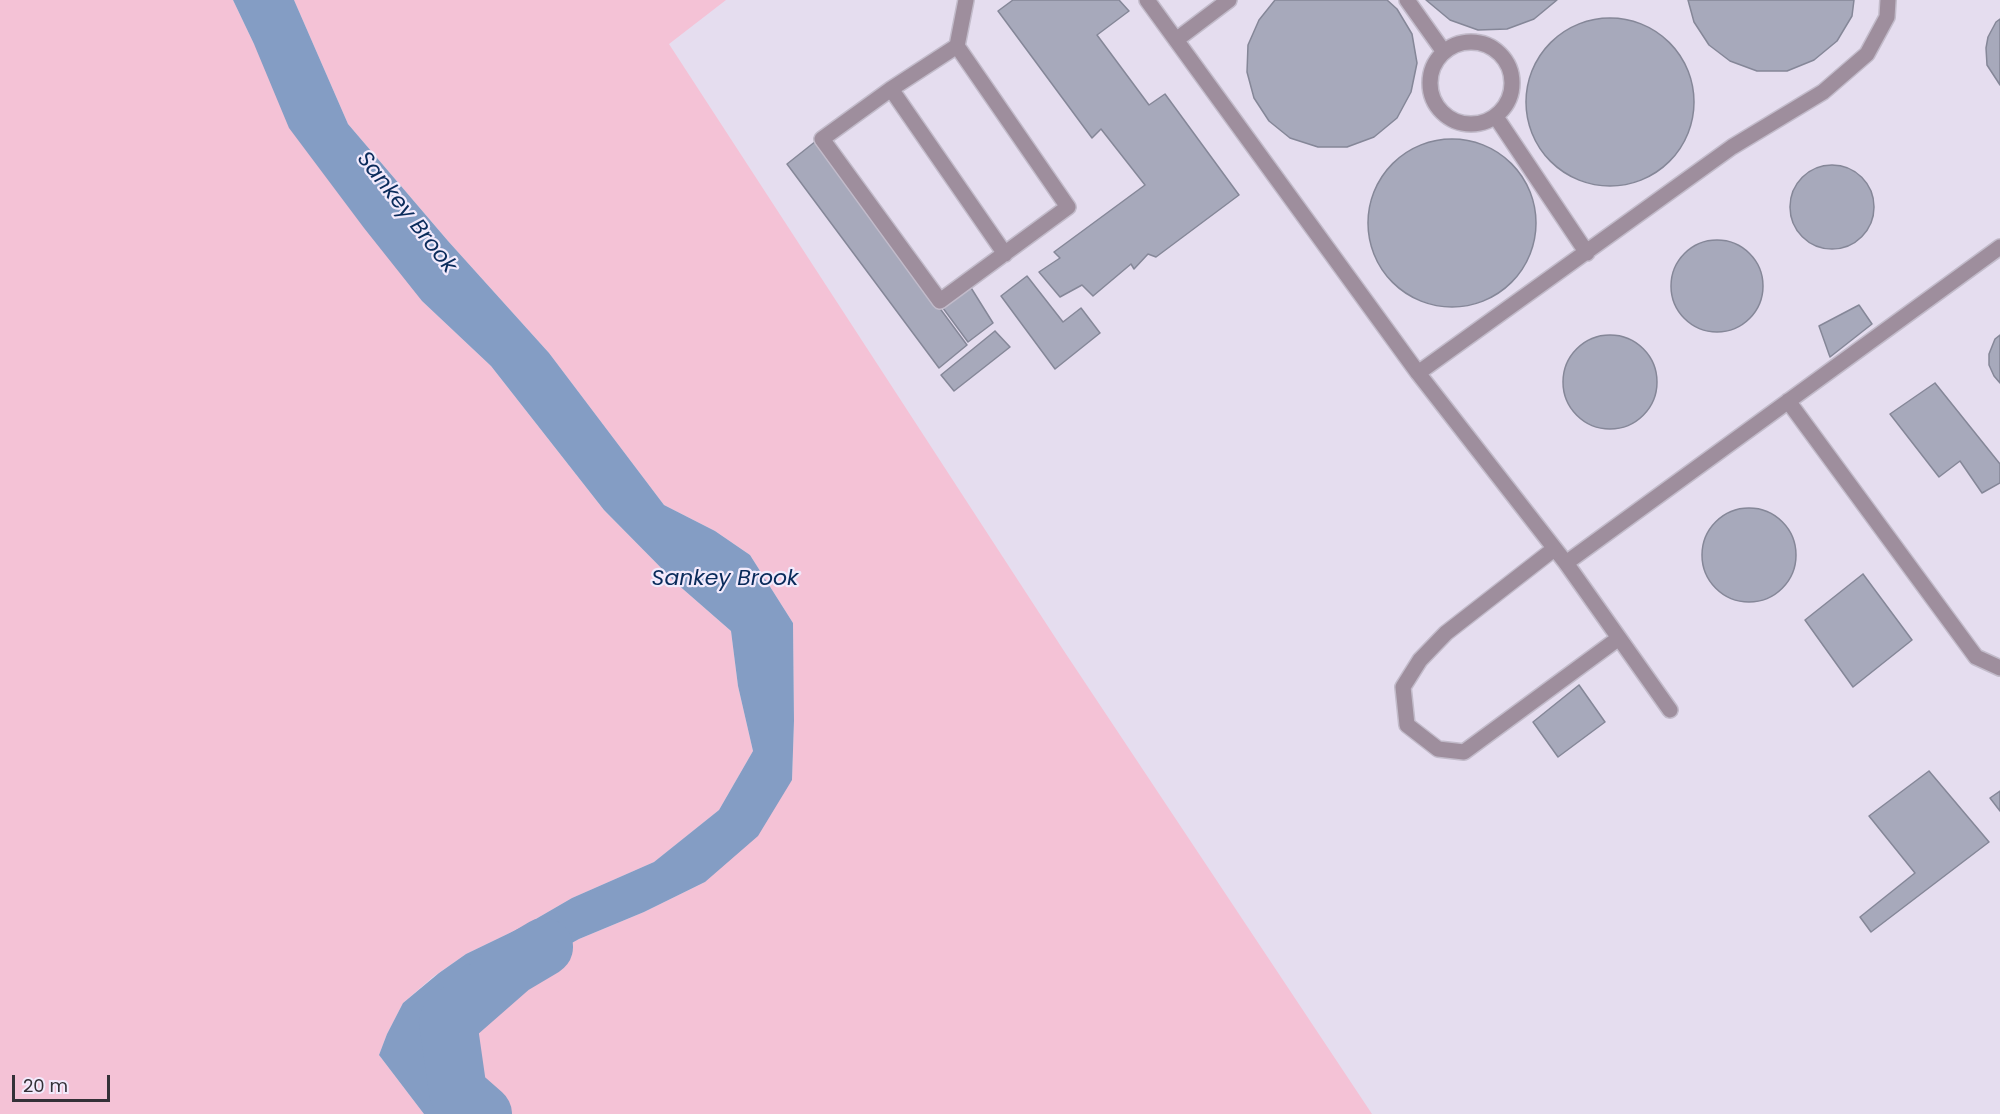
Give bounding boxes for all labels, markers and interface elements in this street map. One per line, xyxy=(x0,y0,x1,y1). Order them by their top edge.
water label: Sankey Brook xyxy=(350,147,462,279)
water label: Sankey Brook xyxy=(652,566,798,592)
scale bar xyxy=(15,1063,112,1101)
text: 20 m xyxy=(23,1073,68,1098)

